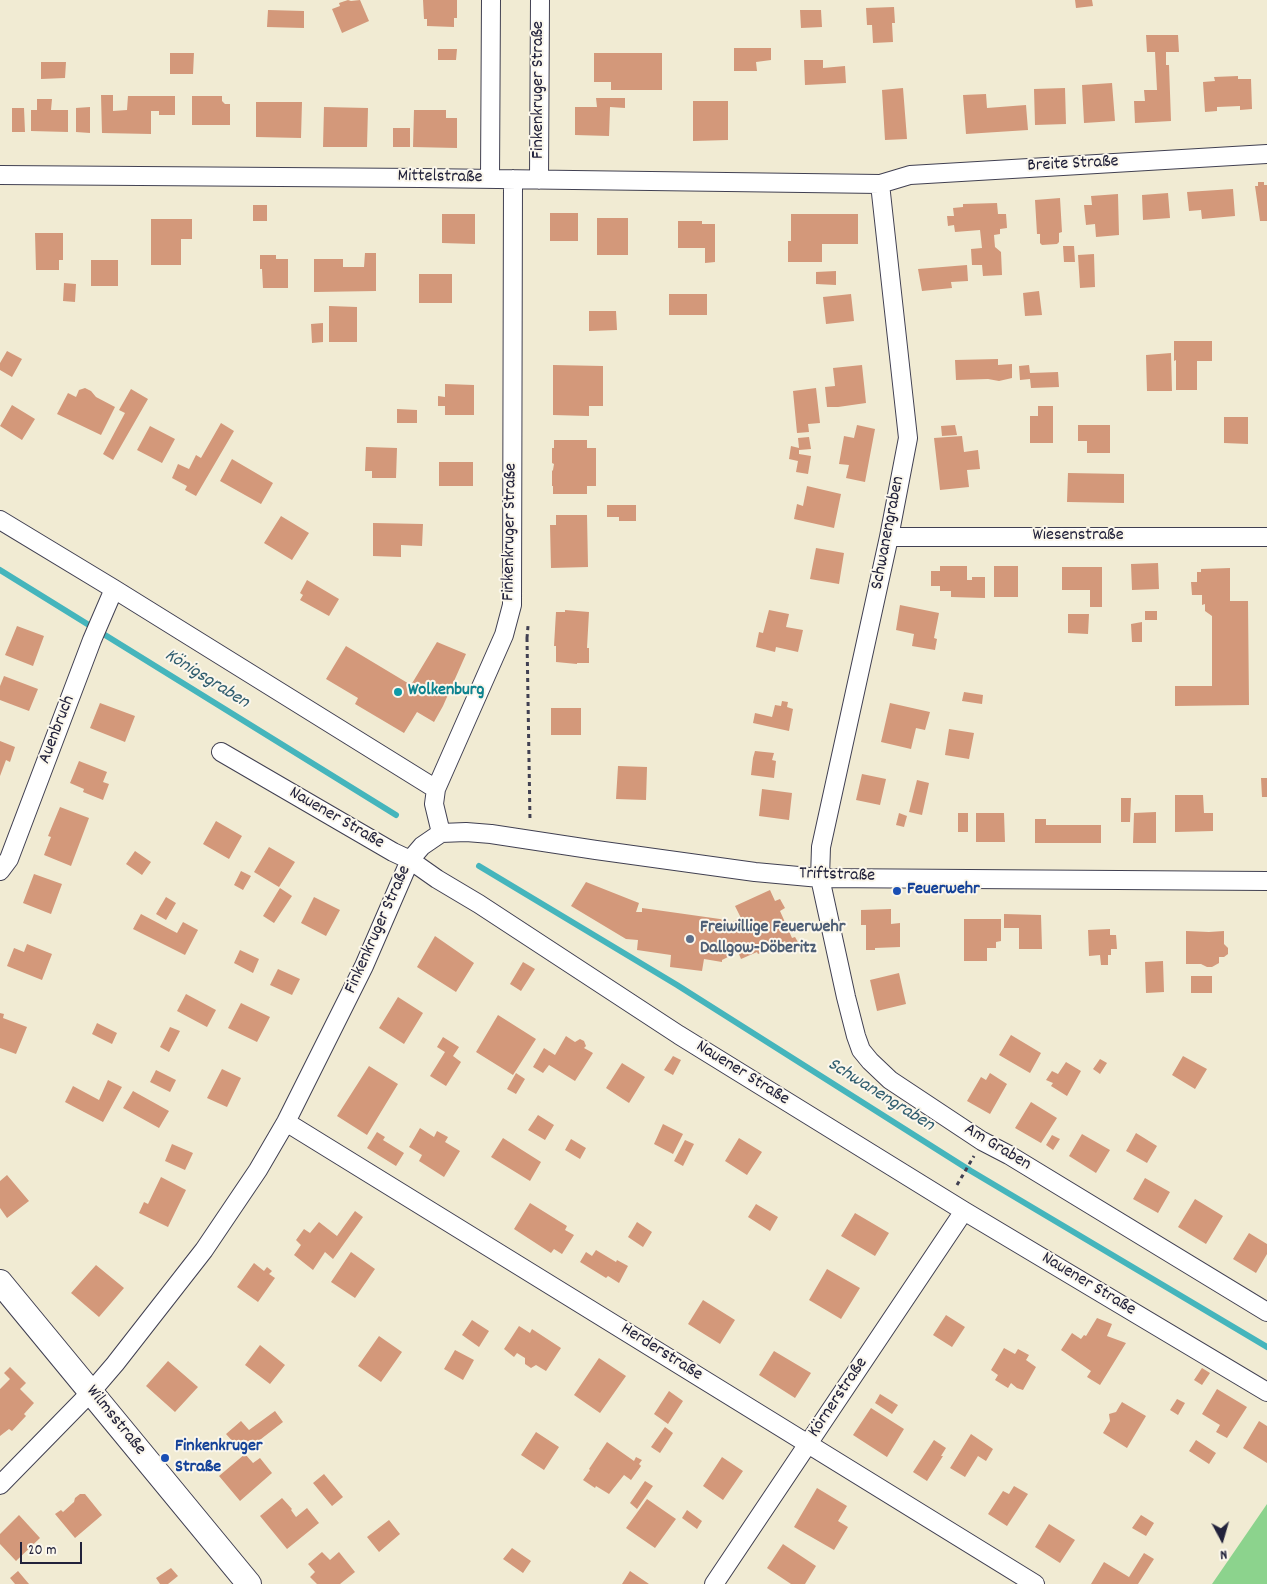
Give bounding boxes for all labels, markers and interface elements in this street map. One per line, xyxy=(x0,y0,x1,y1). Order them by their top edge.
street label: Finkenkruger Straße xyxy=(529,21,551,159)
street label: Breite Straße xyxy=(1027,152,1119,178)
street label: Mittelstraße xyxy=(397,166,483,190)
street label: Finkenkruger Straße xyxy=(499,463,523,601)
street label: Schwanengraben xyxy=(867,474,911,592)
street label: Wiesenstraße xyxy=(1032,526,1124,548)
water label: Königsgraben xyxy=(159,645,253,715)
place label: Wolkenburg xyxy=(408,681,484,703)
marker: Wolkenburg xyxy=(392,686,404,698)
street label: Auenbruch xyxy=(35,693,81,767)
street label: Nauener Straße xyxy=(285,783,387,855)
street label: Finkenkruger Straße xyxy=(341,863,417,997)
street label: Triftstraße xyxy=(799,864,875,888)
place label: Feuerwehr xyxy=(907,880,980,902)
marker: Feuerwehr xyxy=(891,885,903,897)
place label: Freiwillige Feuerwehr Dallgow-Döberitz xyxy=(700,918,845,961)
marker: Freiwillige Feuerwehr Dallgow-Döberitz xyxy=(684,933,696,945)
street label: Nauener Straße xyxy=(691,1037,793,1111)
water label: Schwanengraben xyxy=(822,1054,938,1138)
street label: Am Graben xyxy=(959,1120,1035,1176)
street label: Nauener Straße xyxy=(1037,1248,1139,1322)
street label: Herderstraße xyxy=(616,1319,706,1387)
street label: Körnerstraße xyxy=(804,1354,874,1442)
street label: Wilmsstraße xyxy=(80,1382,150,1460)
place label: Finkenkruger Straße xyxy=(175,1437,263,1480)
marker: Finkenkruger Straße xyxy=(159,1452,171,1464)
north arrow xyxy=(1197,1514,1247,1564)
scale bar xyxy=(22,1532,85,1564)
text: 20 m xyxy=(28,1540,56,1562)
text: N xyxy=(1219,1544,1228,1564)

